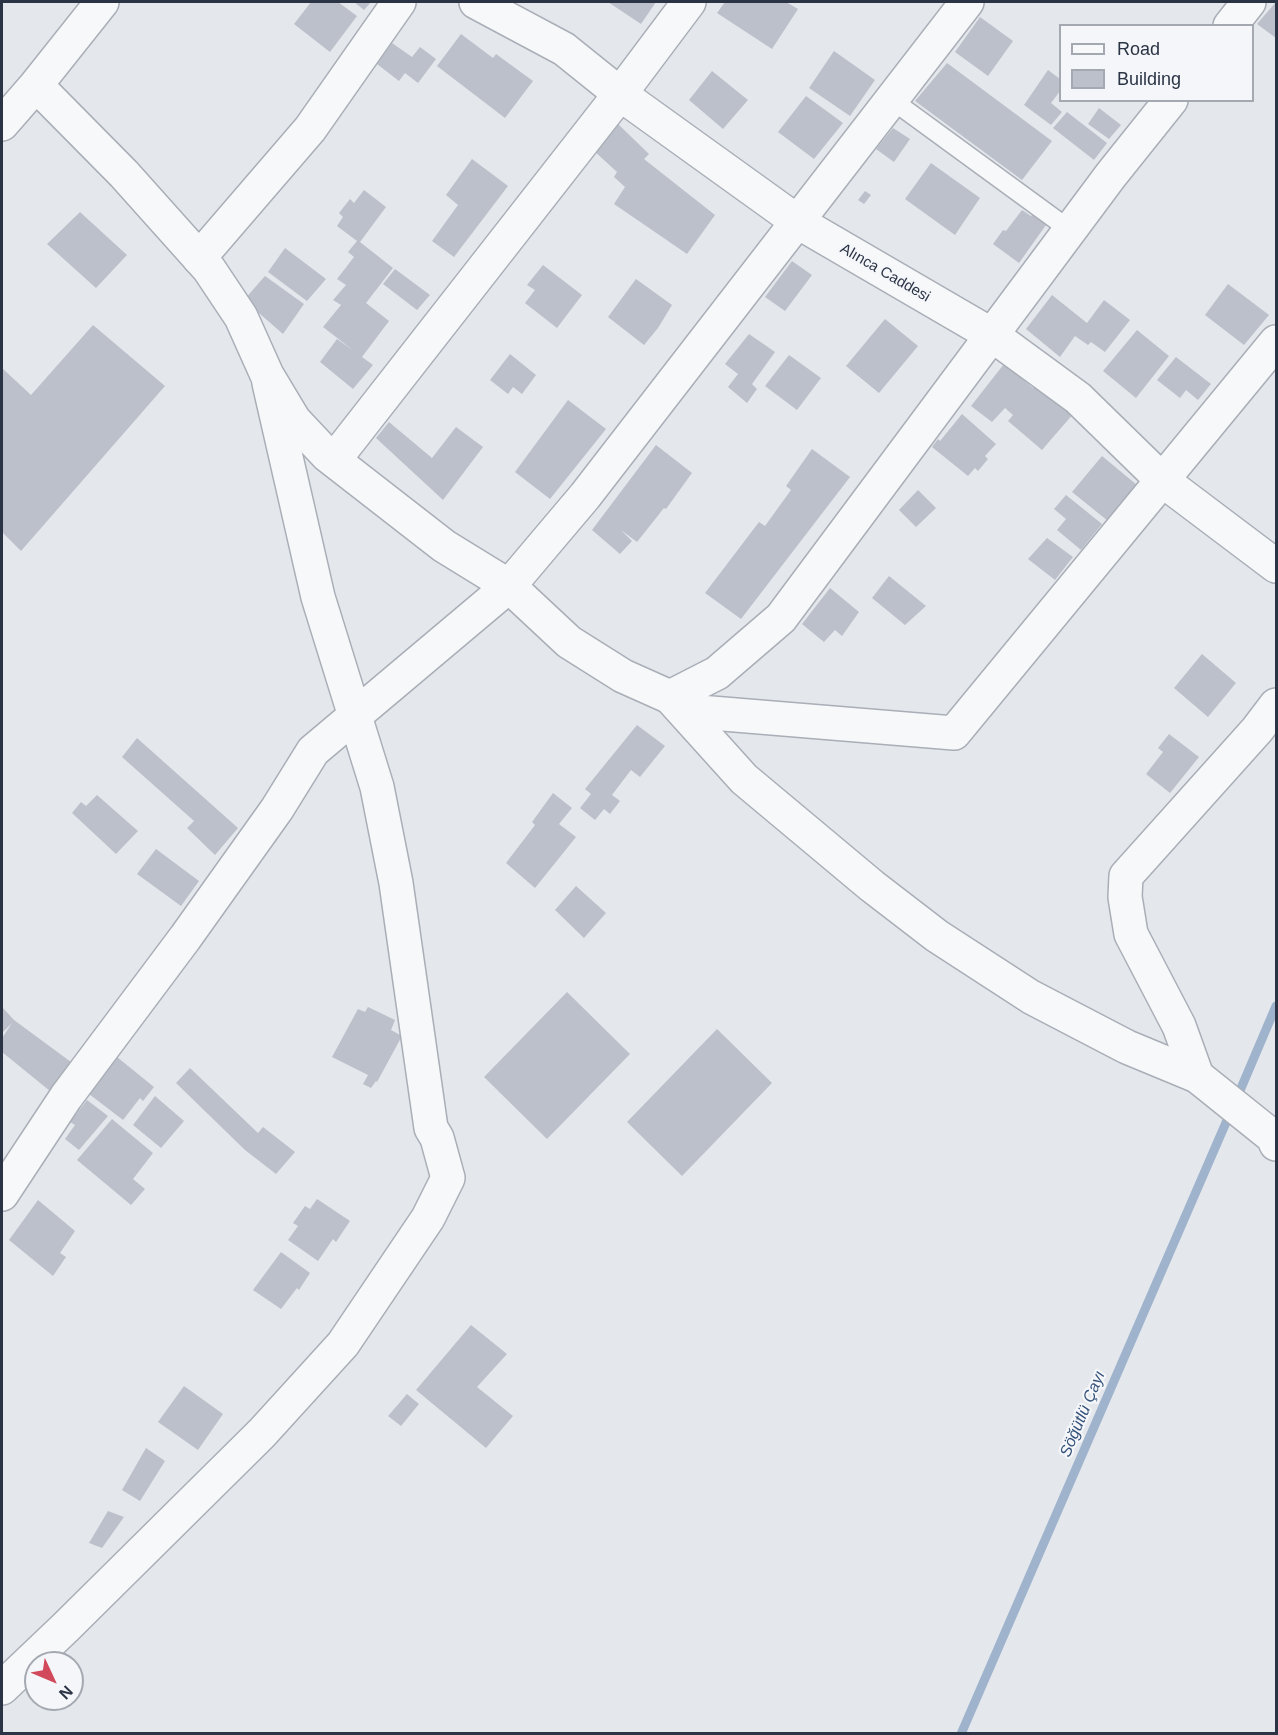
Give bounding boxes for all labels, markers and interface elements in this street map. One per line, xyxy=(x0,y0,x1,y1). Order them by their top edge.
legend xyxy=(1059,24,1254,102)
text: Road xyxy=(1117,39,1160,59)
text: Building xyxy=(1117,69,1181,89)
street label: Alınca Caddesi xyxy=(837,240,933,306)
water label: Söğütlü Çayı xyxy=(1056,1368,1110,1460)
north arrow xyxy=(24,1651,84,1711)
text: N xyxy=(56,1682,76,1703)

